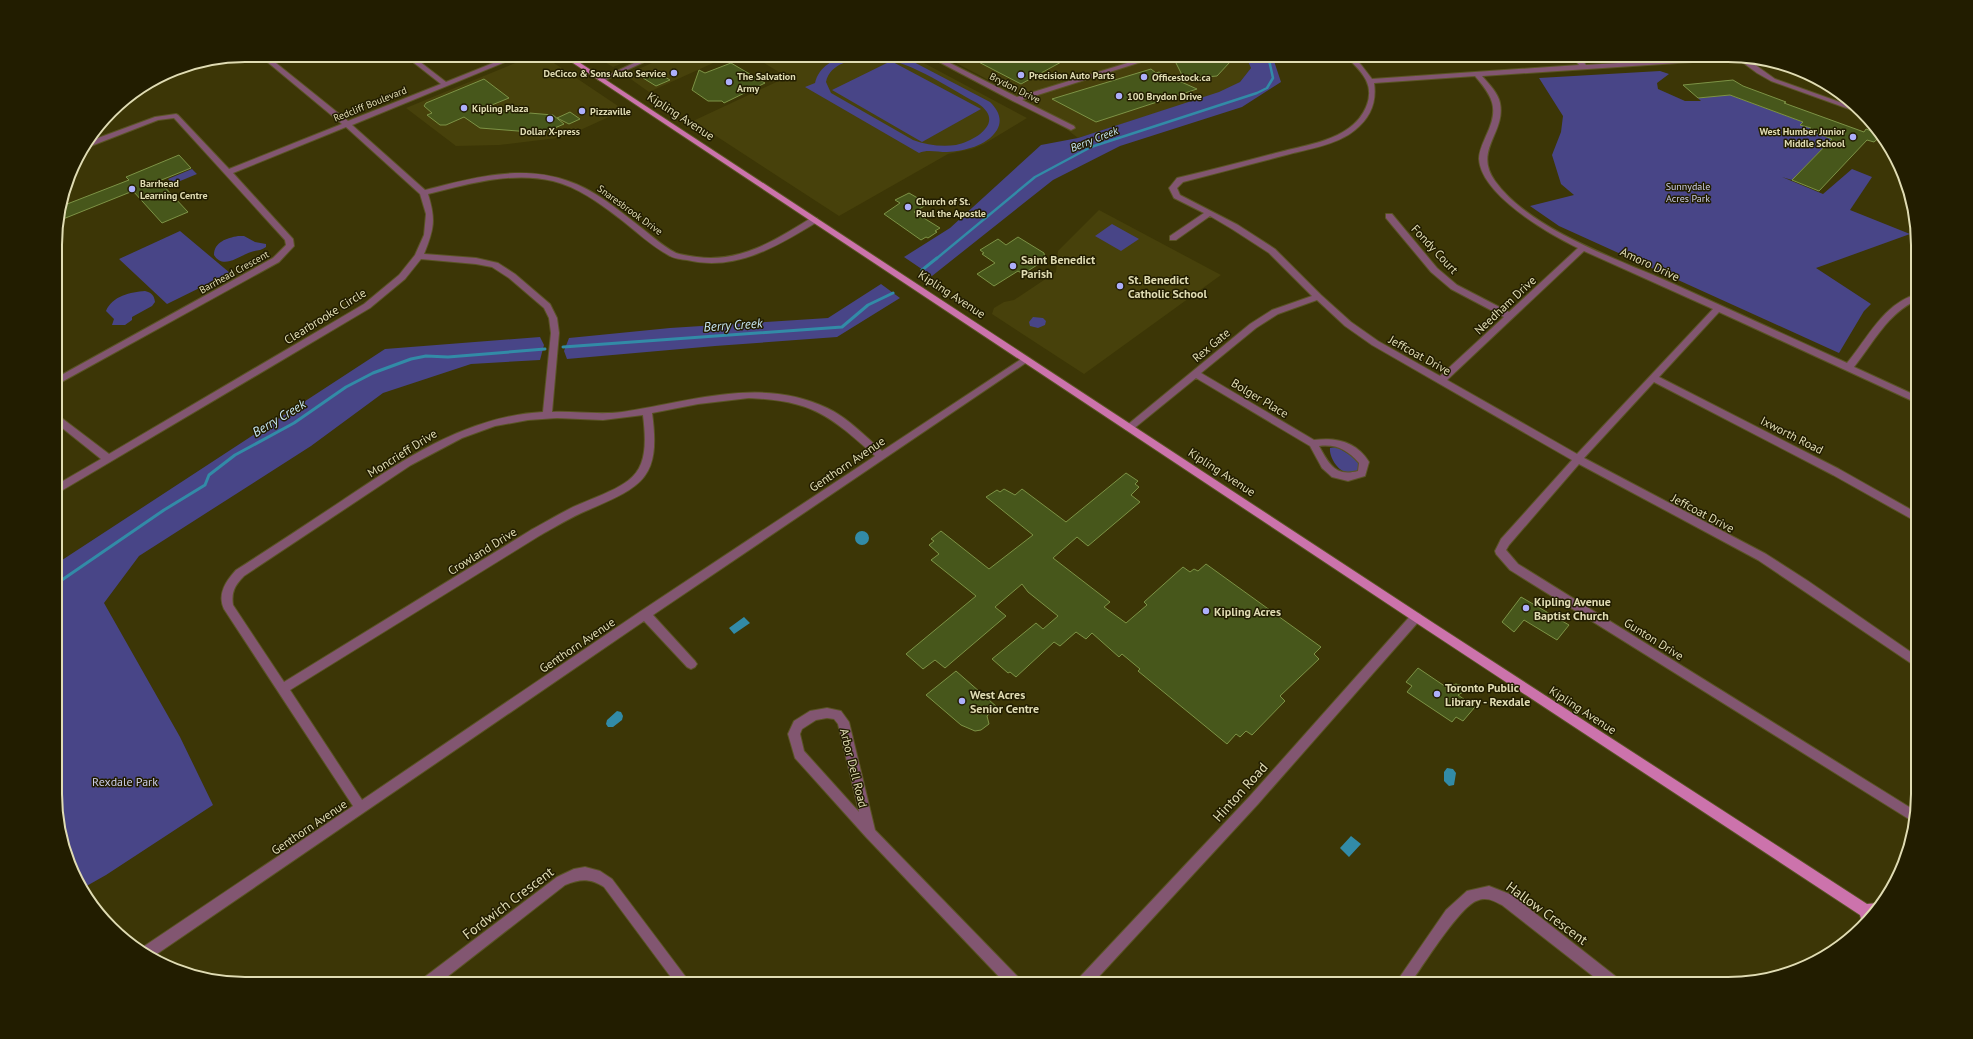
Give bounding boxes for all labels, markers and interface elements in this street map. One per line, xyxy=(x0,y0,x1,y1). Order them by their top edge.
place label: DeCicco & Sons Auto Service xyxy=(543,67,666,80)
marker: DeCicco & Sons Auto Service xyxy=(669,68,679,78)
place label: Precision Auto Parts xyxy=(1029,69,1115,82)
place label: The Salvation Army xyxy=(737,70,796,95)
street label: Brydon Drive xyxy=(987,70,1043,106)
marker: Precision Auto Parts xyxy=(1016,70,1026,80)
place label: Officestock.ca xyxy=(1152,71,1211,84)
marker: Officestock.ca xyxy=(1139,72,1149,82)
marker: The Salvation Army xyxy=(724,77,734,87)
street label: Redcliff Boulevard xyxy=(331,83,409,125)
street label: Kipling Avenue xyxy=(645,89,717,143)
place label: 100 Brydon Drive xyxy=(1127,90,1202,103)
marker: 100 Brydon Drive xyxy=(1114,91,1124,101)
place label: Kipling Plaza xyxy=(472,102,528,115)
marker: Kipling Plaza xyxy=(459,103,469,113)
place label: Pizzaville xyxy=(590,105,631,118)
marker: Pizzaville xyxy=(577,106,587,116)
marker: Dollar X-press xyxy=(545,114,555,124)
water label: Berry Creek xyxy=(1068,123,1121,155)
place label: Dollar X-press xyxy=(520,125,580,138)
place label: West Humber Junior Middle School xyxy=(1759,125,1845,150)
marker: West Humber Junior Middle School xyxy=(1848,132,1858,142)
place label: Barrhead Learning Centre xyxy=(140,177,208,202)
park label: Sunnydale Acres Park xyxy=(1666,180,1710,205)
street label: Snaresbrook Drive xyxy=(595,182,665,238)
marker: Barrhead Learning Centre xyxy=(127,184,137,194)
place label: Church of St. Paul the Apostle xyxy=(916,195,986,220)
marker: Church of St. Paul the Apostle xyxy=(903,202,913,212)
street label: Fondy Court xyxy=(1408,221,1462,277)
street label: Amoro Drive xyxy=(1618,244,1682,284)
street label: Barrhead Crescent xyxy=(197,247,272,297)
place label: Saint Benedict Parish xyxy=(1021,252,1096,281)
marker: Saint Benedict Parish xyxy=(1008,261,1018,271)
street label: Kipling Avenue xyxy=(916,267,988,321)
place label: St. Benedict Catholic School xyxy=(1128,272,1207,301)
street label: Needham Drive xyxy=(1471,273,1539,337)
marker: St. Benedict Catholic School xyxy=(1115,281,1125,291)
street label: Clearbrooke Circle xyxy=(281,285,369,347)
water label: Berry Creek xyxy=(703,314,764,336)
street label: Rex Gate xyxy=(1189,325,1233,365)
street label: Jeffcoat Drive xyxy=(1385,331,1454,378)
street label: Bolger Place xyxy=(1229,375,1291,421)
water label: Berry Creek xyxy=(249,395,310,441)
street label: Ixworth Road xyxy=(1758,413,1826,457)
street label: Moncrieff Drive xyxy=(365,426,439,480)
street label: Genthorn Avenue xyxy=(806,433,888,495)
street label: Kipling Avenue xyxy=(1186,445,1258,499)
street label: Jeffcoat Drive xyxy=(1668,490,1737,536)
street label: Crowland Drive xyxy=(445,524,519,578)
place label: Kipling Avenue Baptist Church xyxy=(1534,594,1611,623)
marker: Kipling Avenue Baptist Church xyxy=(1521,603,1531,613)
place label: Kipling Acres xyxy=(1214,604,1281,619)
marker: Kipling Acres xyxy=(1201,606,1211,616)
street label: Genthorn Avenue xyxy=(536,614,618,676)
street label: Gunton Drive xyxy=(1621,615,1687,663)
place label: Toronto Public Library - Rexdale xyxy=(1445,680,1530,709)
street label: Kipling Avenue xyxy=(1547,683,1619,737)
place label: West Acres Senior Centre xyxy=(970,687,1039,716)
marker: Toronto Public Library - Rexdale xyxy=(1432,689,1442,699)
marker: West Acres Senior Centre xyxy=(957,696,967,706)
street label: Arbor Dell Road xyxy=(837,727,871,809)
street label: Hinton Road xyxy=(1209,758,1271,826)
park label: Rexdale Park xyxy=(92,774,158,789)
street label: Genthorn Avenue xyxy=(268,796,350,858)
street label: Fordwich Crescent xyxy=(459,863,557,943)
street label: Hallow Crescent xyxy=(1503,877,1592,949)

